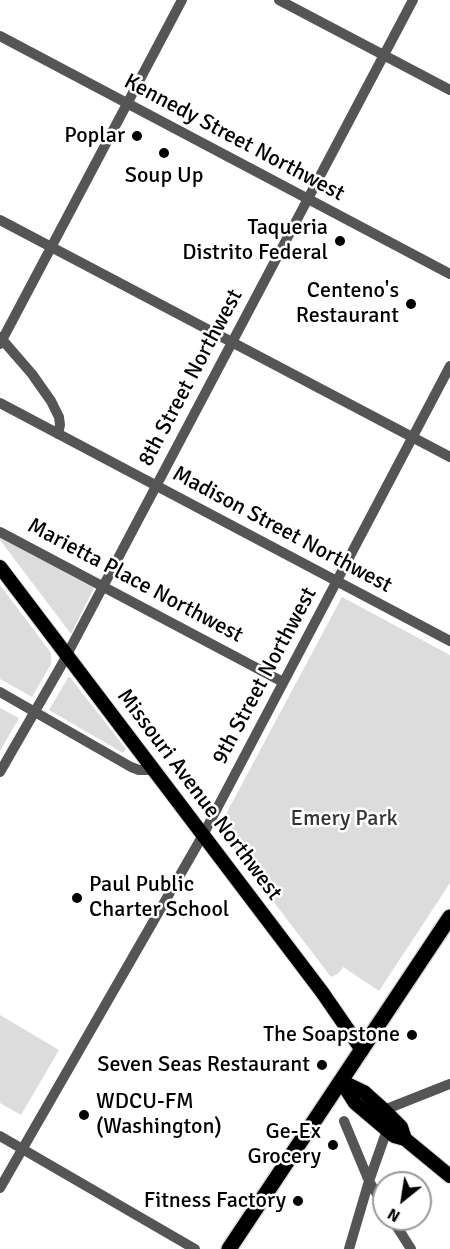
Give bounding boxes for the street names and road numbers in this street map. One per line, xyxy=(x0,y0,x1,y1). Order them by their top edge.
street label: Kennedy Street Northwest xyxy=(119,69,349,207)
street label: 8th Street Northwest xyxy=(133,285,249,471)
street label: Madison Street Northwest xyxy=(168,461,396,599)
street label: Marietta Place Northwest xyxy=(23,513,247,649)
street label: 9th Street Northwest xyxy=(207,583,323,769)
street label: Missouri Avenue Northwest xyxy=(111,684,287,906)

